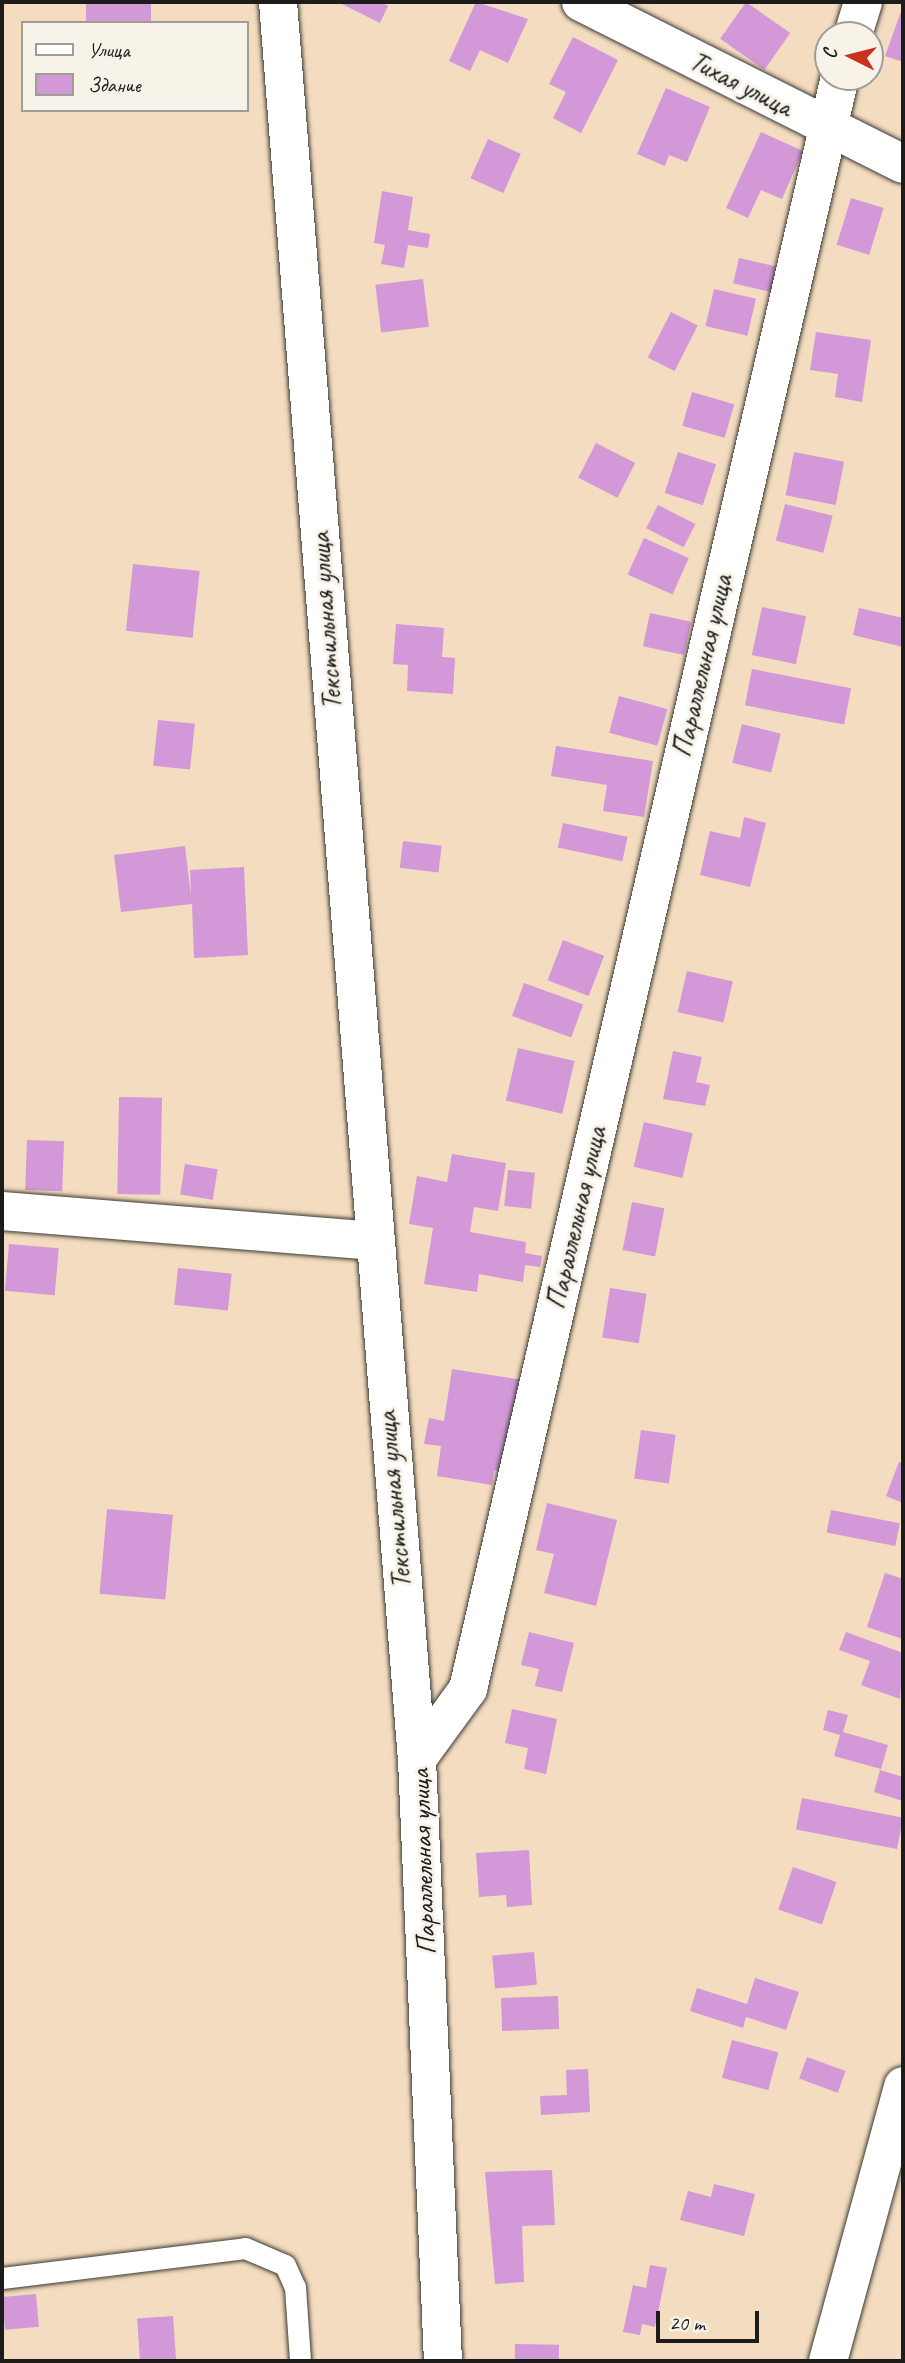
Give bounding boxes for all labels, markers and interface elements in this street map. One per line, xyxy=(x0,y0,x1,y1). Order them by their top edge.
legend xyxy=(21,21,248,112)
north arrow xyxy=(814,21,884,91)
text: Улица xyxy=(88,37,130,63)
street label: Тихая улица xyxy=(684,44,798,124)
text: С xyxy=(818,48,843,60)
text: Здание xyxy=(88,72,141,98)
street label: Текстильная улица xyxy=(303,530,349,712)
street label: Параллельная улица xyxy=(664,571,740,761)
street label: Параллельная улица xyxy=(538,1123,614,1313)
street label: Текстильная улица xyxy=(369,1409,419,1591)
street label: Параллельная улица xyxy=(403,1768,443,1956)
scale bar xyxy=(660,2296,763,2340)
text: 20 m xyxy=(669,2310,705,2336)

